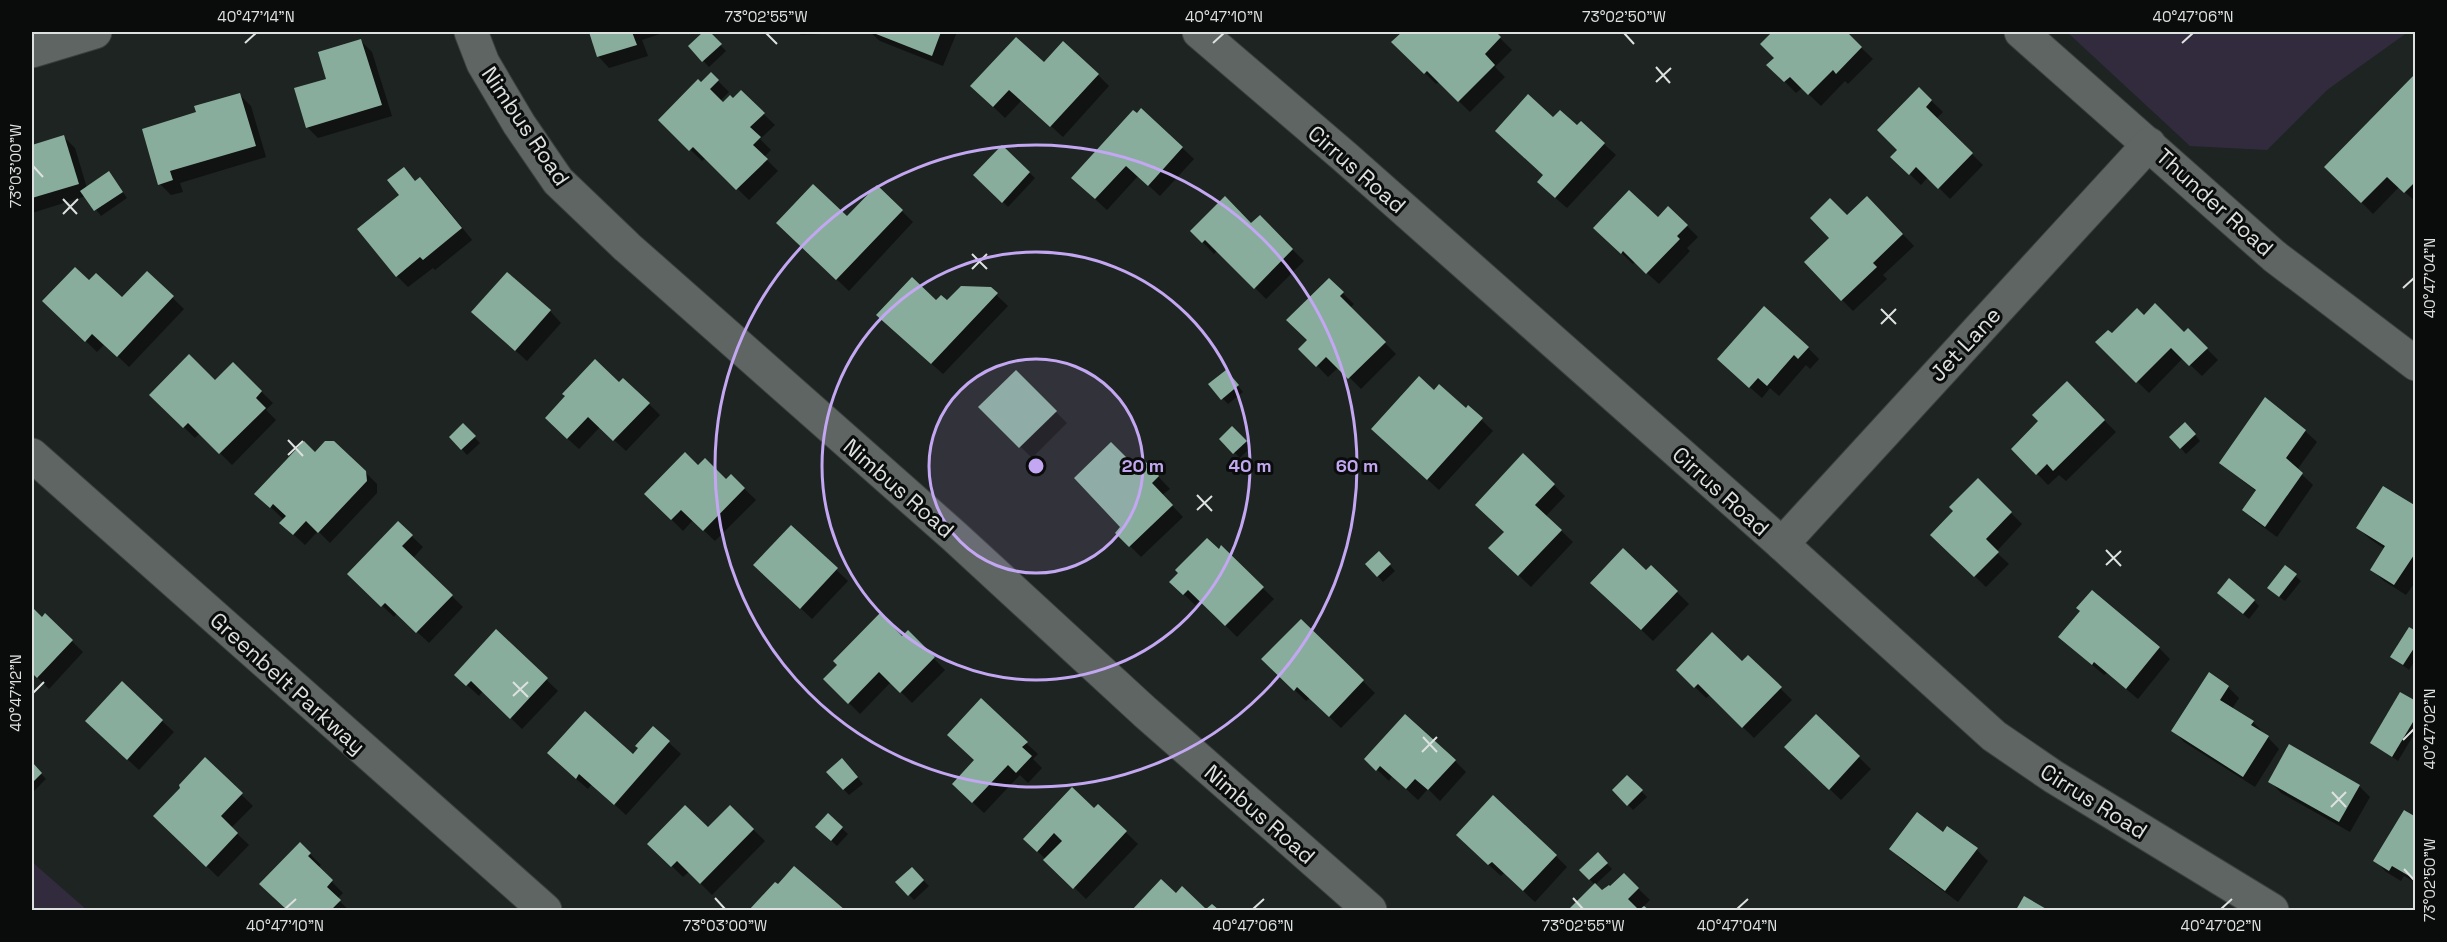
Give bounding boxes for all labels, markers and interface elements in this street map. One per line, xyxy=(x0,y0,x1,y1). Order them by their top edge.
text: 40°47'14"N xyxy=(217,7,295,26)
text: 73°02'55"W xyxy=(724,7,808,26)
text: 40°47'10"N xyxy=(1185,7,1263,26)
text: 73°02'50"W xyxy=(1582,7,1666,26)
text: 40°47'06"N xyxy=(2153,7,2233,26)
street label: Nimbus Road xyxy=(476,61,576,191)
street label: Cirrus Road xyxy=(1302,119,1412,219)
text: 73°03'00"W xyxy=(6,124,25,208)
street label: Thunder Road xyxy=(2151,142,2279,262)
text: 40°47'04"N xyxy=(2420,238,2439,318)
street label: Jet Lane xyxy=(1923,301,2007,387)
street label: Nimbus Road xyxy=(838,432,960,544)
street label: Cirrus Road xyxy=(1667,440,1775,542)
text: 20 m xyxy=(1122,454,1164,477)
text: 40 m xyxy=(1228,454,1272,477)
text: 60 m xyxy=(1336,454,1378,477)
centre of rings xyxy=(1026,456,1046,476)
street label: Greenbelt Parkway xyxy=(205,606,371,760)
text: 40°47'12"N xyxy=(6,654,25,732)
text: 40°47'02"N xyxy=(2420,689,2439,769)
street label: Cirrus Road xyxy=(2035,757,2153,845)
street label: Nimbus Road xyxy=(1199,758,1321,870)
text: 73°02'50"W xyxy=(2420,838,2439,922)
text: 40°47'10"N xyxy=(246,916,324,935)
text: 73°03'00"W xyxy=(683,916,767,935)
text: 40°47'06"N xyxy=(1213,916,1293,935)
text: 73°02'55"W xyxy=(1541,916,1625,935)
text: 40°47'04"N xyxy=(1697,916,1777,935)
text: 40°47'02"N xyxy=(2181,916,2261,935)

